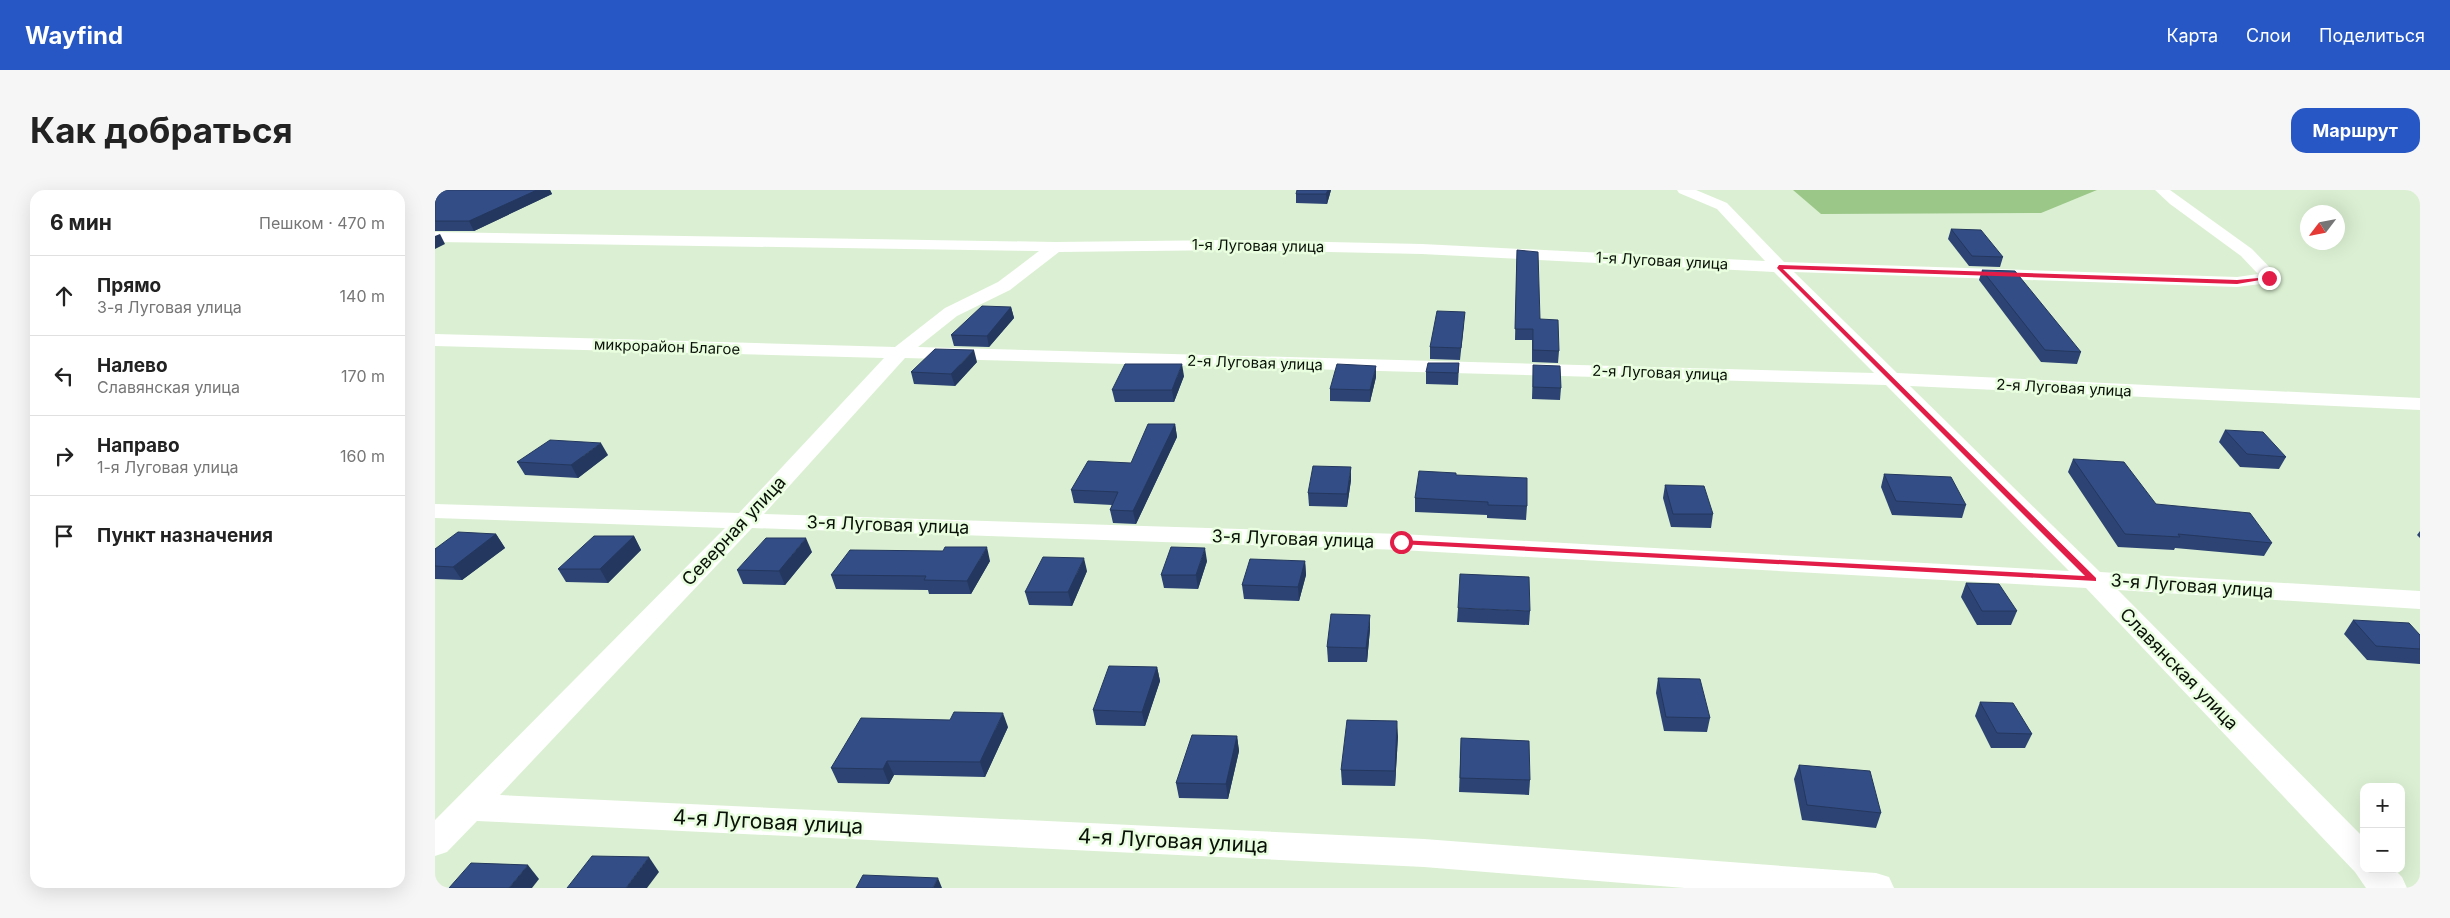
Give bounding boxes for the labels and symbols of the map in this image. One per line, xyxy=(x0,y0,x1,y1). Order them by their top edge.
north arrow xyxy=(2300,205,2345,250)
street label: 1-я Луговая улица xyxy=(1192,235,1324,256)
street label: 1-я Луговая улица xyxy=(1595,248,1729,273)
route end xyxy=(2258,267,2281,290)
street label: микрорайон Благое xyxy=(594,334,740,359)
street label: 2-я Луговая улица xyxy=(1187,351,1323,374)
street label: 2-я Луговая улица xyxy=(1592,361,1728,384)
street label: 2-я Луговая улица xyxy=(1996,374,2132,401)
street label: Северная улица xyxy=(677,471,790,590)
street label: 3-я Луговая улица xyxy=(806,511,970,538)
street label: 3-я Луговая улица xyxy=(1211,525,1375,552)
route start xyxy=(1390,531,1413,554)
street label: 3-я Луговая улица xyxy=(2110,569,2274,602)
street label: Славянская улица xyxy=(2116,604,2243,734)
street label: 4-я Луговая улица xyxy=(672,804,864,839)
street label: 4-я Луговая улица xyxy=(1077,823,1269,858)

